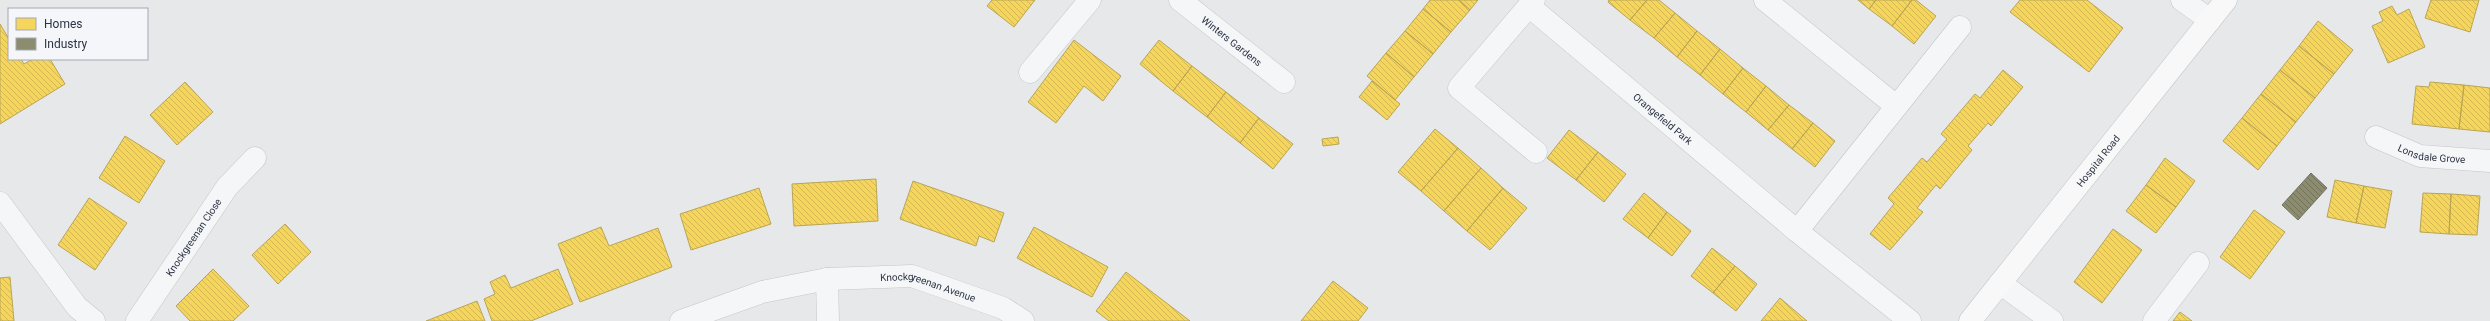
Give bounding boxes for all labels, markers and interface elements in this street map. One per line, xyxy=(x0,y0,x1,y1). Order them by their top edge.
legend xyxy=(8,8,148,60)
street label: Winters Gardens xyxy=(1199,14,1264,68)
text: Homes xyxy=(44,17,82,31)
text: Industry xyxy=(44,37,88,51)
street label: Orangefield Park xyxy=(1631,91,1695,147)
street label: Hospital Road xyxy=(2074,133,2122,189)
street label: Lonsdale Grove xyxy=(2396,142,2466,165)
street label: Knockgreenan Close xyxy=(163,196,223,278)
street label: Knockgreenan Avenue xyxy=(880,270,977,303)

